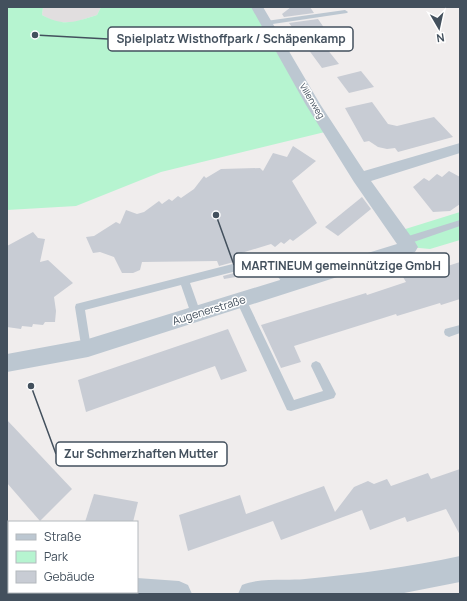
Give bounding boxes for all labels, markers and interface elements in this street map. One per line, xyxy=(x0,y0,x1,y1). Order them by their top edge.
north arrow xyxy=(419,8,459,48)
callout: Spielplatz Wisthoffpark / Schäpenkamp xyxy=(108,27,353,51)
text: Spielplatz Wisthoffpark / Schäpenkamp xyxy=(116,30,346,47)
text: N xyxy=(435,30,446,46)
street label: Villenweg xyxy=(297,81,328,121)
callout: MARTINEUM gemeinnützige GmbH xyxy=(234,253,449,277)
text: MARTINEUM gemeinnützige GmbH xyxy=(241,257,441,274)
street label: Augenerstraße xyxy=(170,291,248,328)
callout: Zur Schmerzhaften Mutter xyxy=(56,442,227,466)
text: Zur Schmerzhaften Mutter xyxy=(64,445,218,462)
legend xyxy=(8,521,138,593)
text: Straße xyxy=(44,528,81,545)
text: Park xyxy=(44,548,69,565)
text: Gebäude xyxy=(44,568,95,585)

